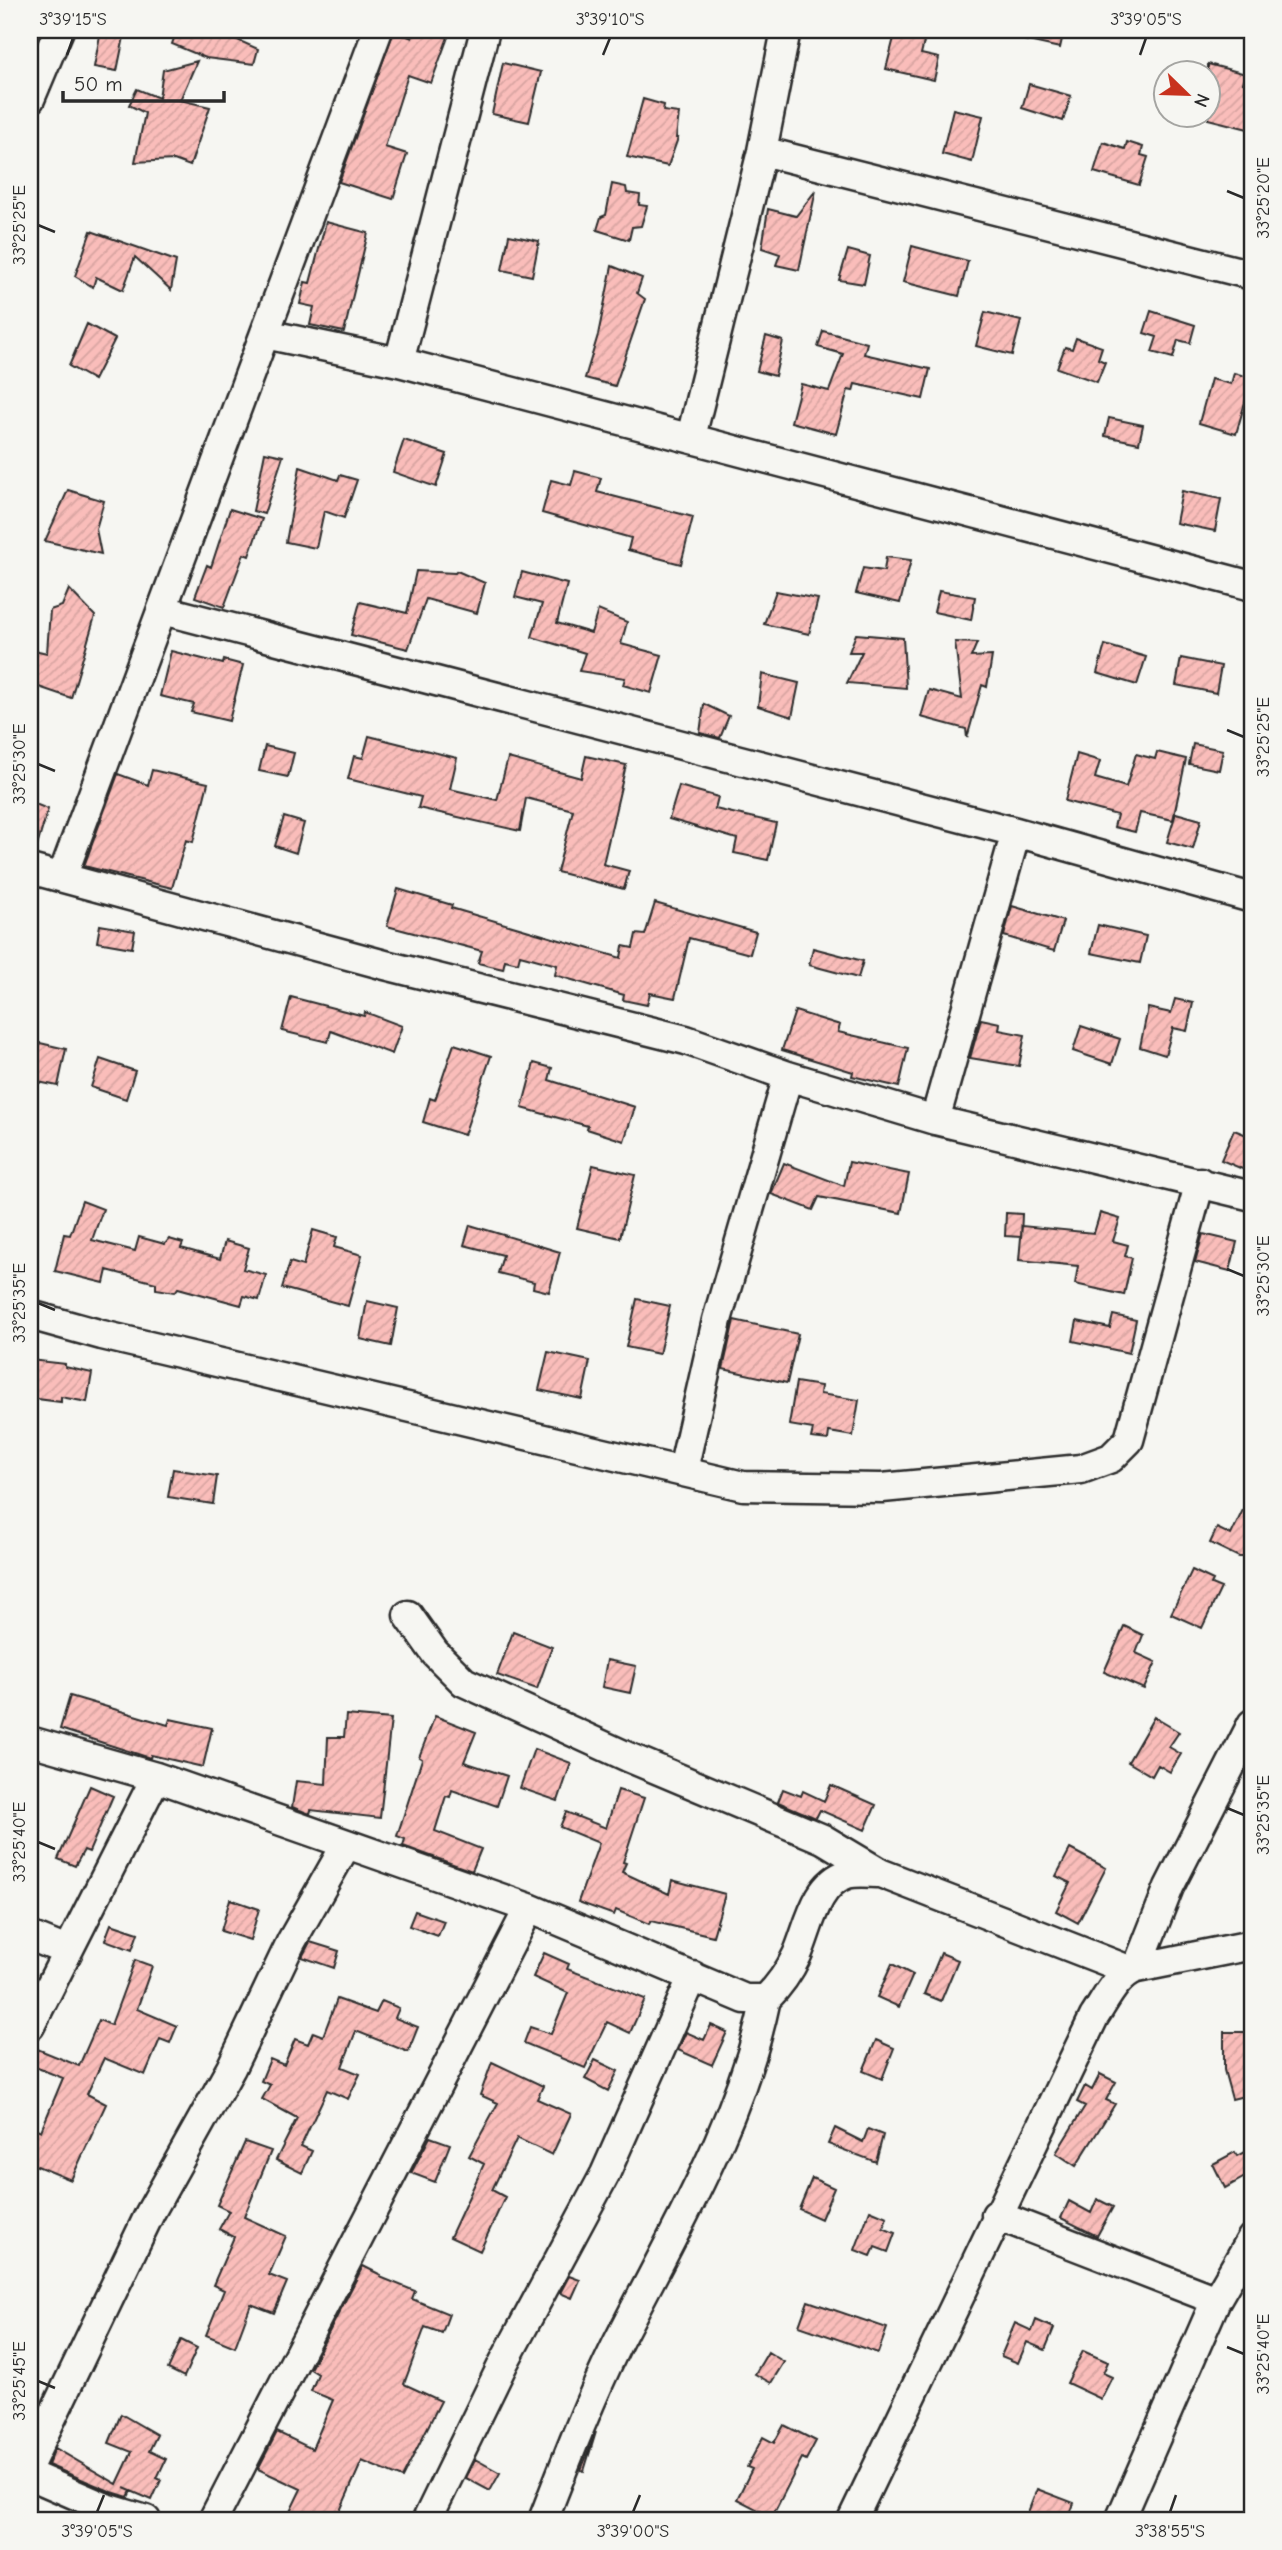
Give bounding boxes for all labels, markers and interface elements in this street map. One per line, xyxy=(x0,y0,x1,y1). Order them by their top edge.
text: 3°39'15"S xyxy=(39,9,107,30)
text: 3°39'10"S xyxy=(576,9,644,30)
text: 3°39'05"S xyxy=(1110,9,1182,30)
scale bar xyxy=(63,60,224,104)
north arrow xyxy=(1152,60,1222,130)
text: 50 m xyxy=(74,72,123,96)
text: N xyxy=(1189,90,1214,110)
text: 33°25'20"E xyxy=(1253,157,1274,239)
text: 33°25'25"E xyxy=(9,185,30,265)
text: 33°25'25"E xyxy=(1253,697,1274,777)
text: 33°25'30"E xyxy=(9,723,30,805)
text: 33°25'30"E xyxy=(1253,1235,1274,1317)
text: 33°25'35"E xyxy=(9,1263,30,1343)
text: 33°25'35"E xyxy=(1253,1775,1274,1855)
text: 33°25'40"E xyxy=(9,1801,30,1882)
text: 33°25'40"E xyxy=(1253,2313,1274,2394)
text: 33°25'45"E xyxy=(9,2341,30,2421)
text: 3°39'05"S xyxy=(61,2521,133,2542)
text: 3°39'00"S xyxy=(597,2521,669,2542)
text: 3°38'55"S xyxy=(1135,2521,1205,2542)

